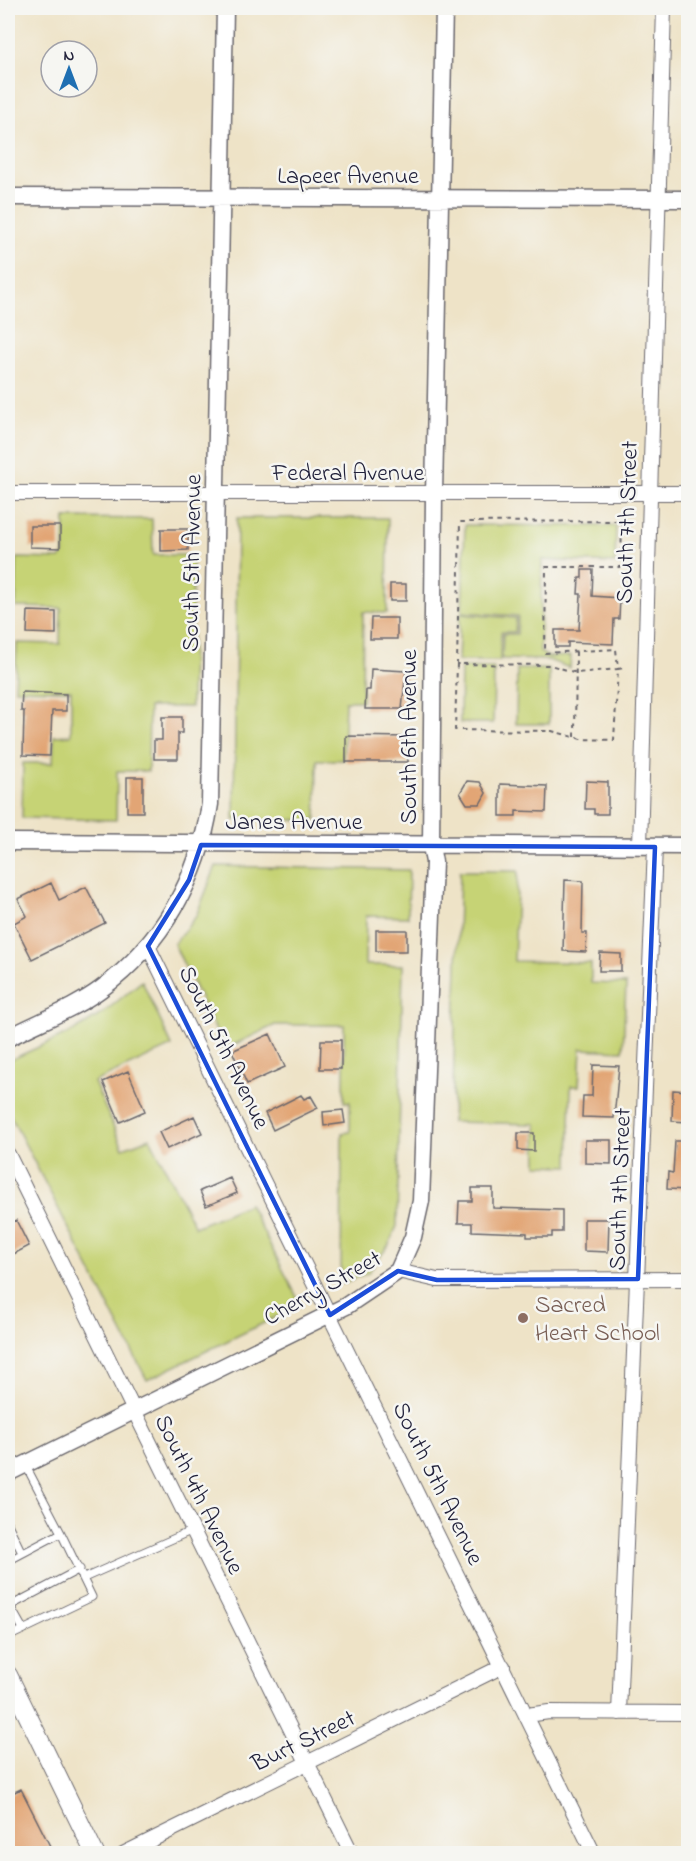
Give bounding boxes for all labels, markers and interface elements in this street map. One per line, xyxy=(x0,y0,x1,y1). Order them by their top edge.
north arrow xyxy=(39,39,99,99)
text: N xyxy=(64,44,75,68)
street label: Lapeer Avenue xyxy=(277,160,419,195)
street label: South 7th Street xyxy=(608,440,649,604)
street label: Federal Avenue xyxy=(271,457,425,492)
street label: South 5th Avenue xyxy=(174,474,213,652)
street label: South 6th Avenue xyxy=(393,649,428,824)
street label: Janes Avenue xyxy=(225,806,363,841)
street label: South 5th Avenue xyxy=(168,960,278,1136)
street label: South 7th Street xyxy=(601,1107,642,1271)
street label: Cherry Street xyxy=(258,1242,389,1337)
place label: Sacred Heart School xyxy=(535,1289,660,1352)
marker: Sacred Heart School xyxy=(516,1311,530,1325)
street label: South 5th Avenue xyxy=(382,1396,492,1572)
street label: South 4th Avenue xyxy=(144,1409,252,1581)
street label: Burt Street xyxy=(245,1702,362,1783)

